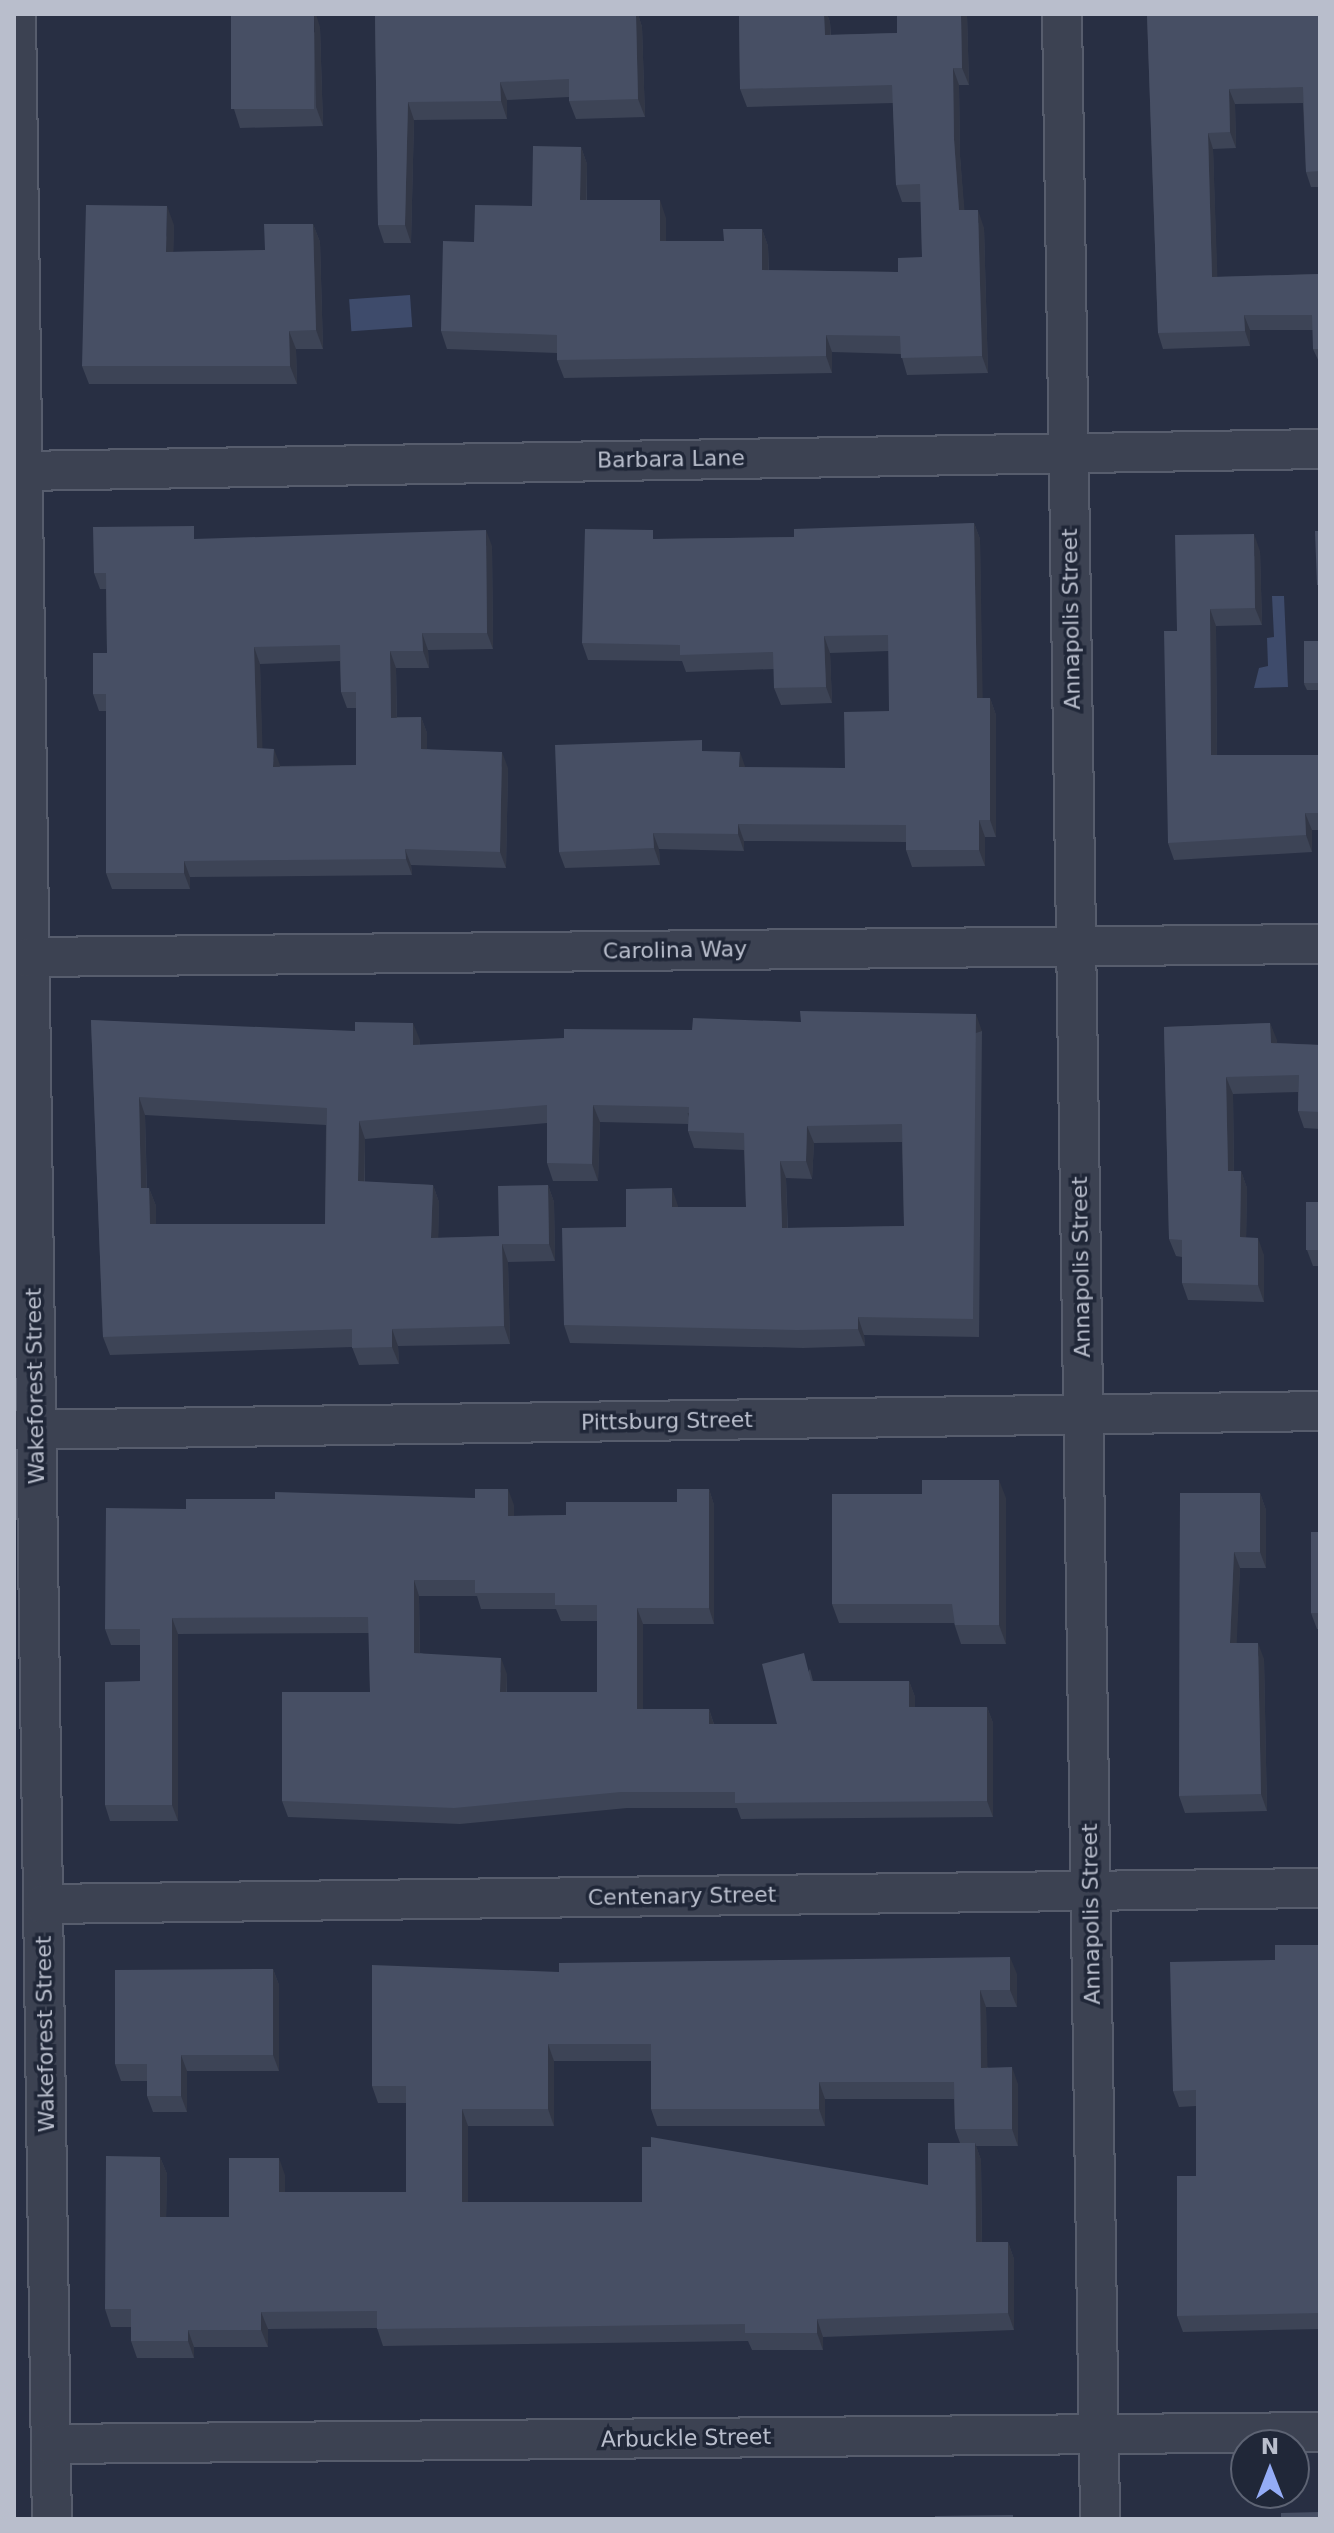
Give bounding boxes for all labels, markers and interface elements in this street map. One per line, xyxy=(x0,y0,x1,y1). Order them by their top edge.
street label: Barbara Lane xyxy=(597,445,745,473)
street label: Annapolis Street xyxy=(1056,528,1086,710)
street label: Carolina Way xyxy=(603,936,747,964)
street label: Annapolis Street xyxy=(1066,1176,1096,1358)
street label: Wakeforest Street xyxy=(20,1288,50,1484)
street label: Pittsburg Street xyxy=(581,1406,753,1436)
street label: Annapolis Street xyxy=(1076,1823,1106,2005)
street label: Centenary Street xyxy=(588,1881,776,1911)
street label: Wakeforest Street xyxy=(30,1936,60,2132)
street label: Arbuckle Street xyxy=(601,2423,771,2453)
north arrow xyxy=(1230,2429,1310,2509)
text: N xyxy=(1261,2434,1279,2459)

